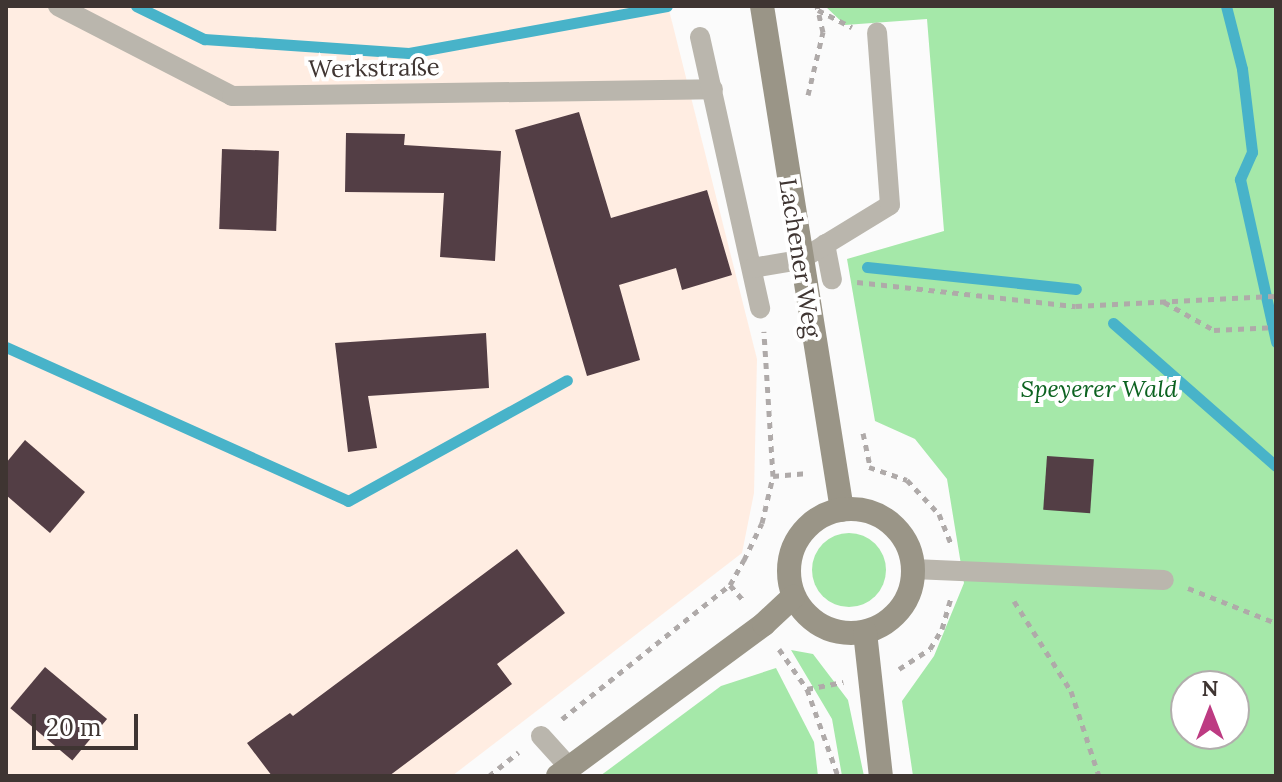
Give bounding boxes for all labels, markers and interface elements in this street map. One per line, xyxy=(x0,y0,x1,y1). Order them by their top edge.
street label: Werkstraße xyxy=(308,52,440,84)
street label: Lachener Weg xyxy=(773,177,827,339)
park label: Speyerer Wald xyxy=(1020,375,1178,403)
north arrow xyxy=(1170,670,1250,750)
text: N xyxy=(1201,674,1219,702)
scale bar xyxy=(36,698,142,748)
text: 20 m xyxy=(46,712,102,743)

